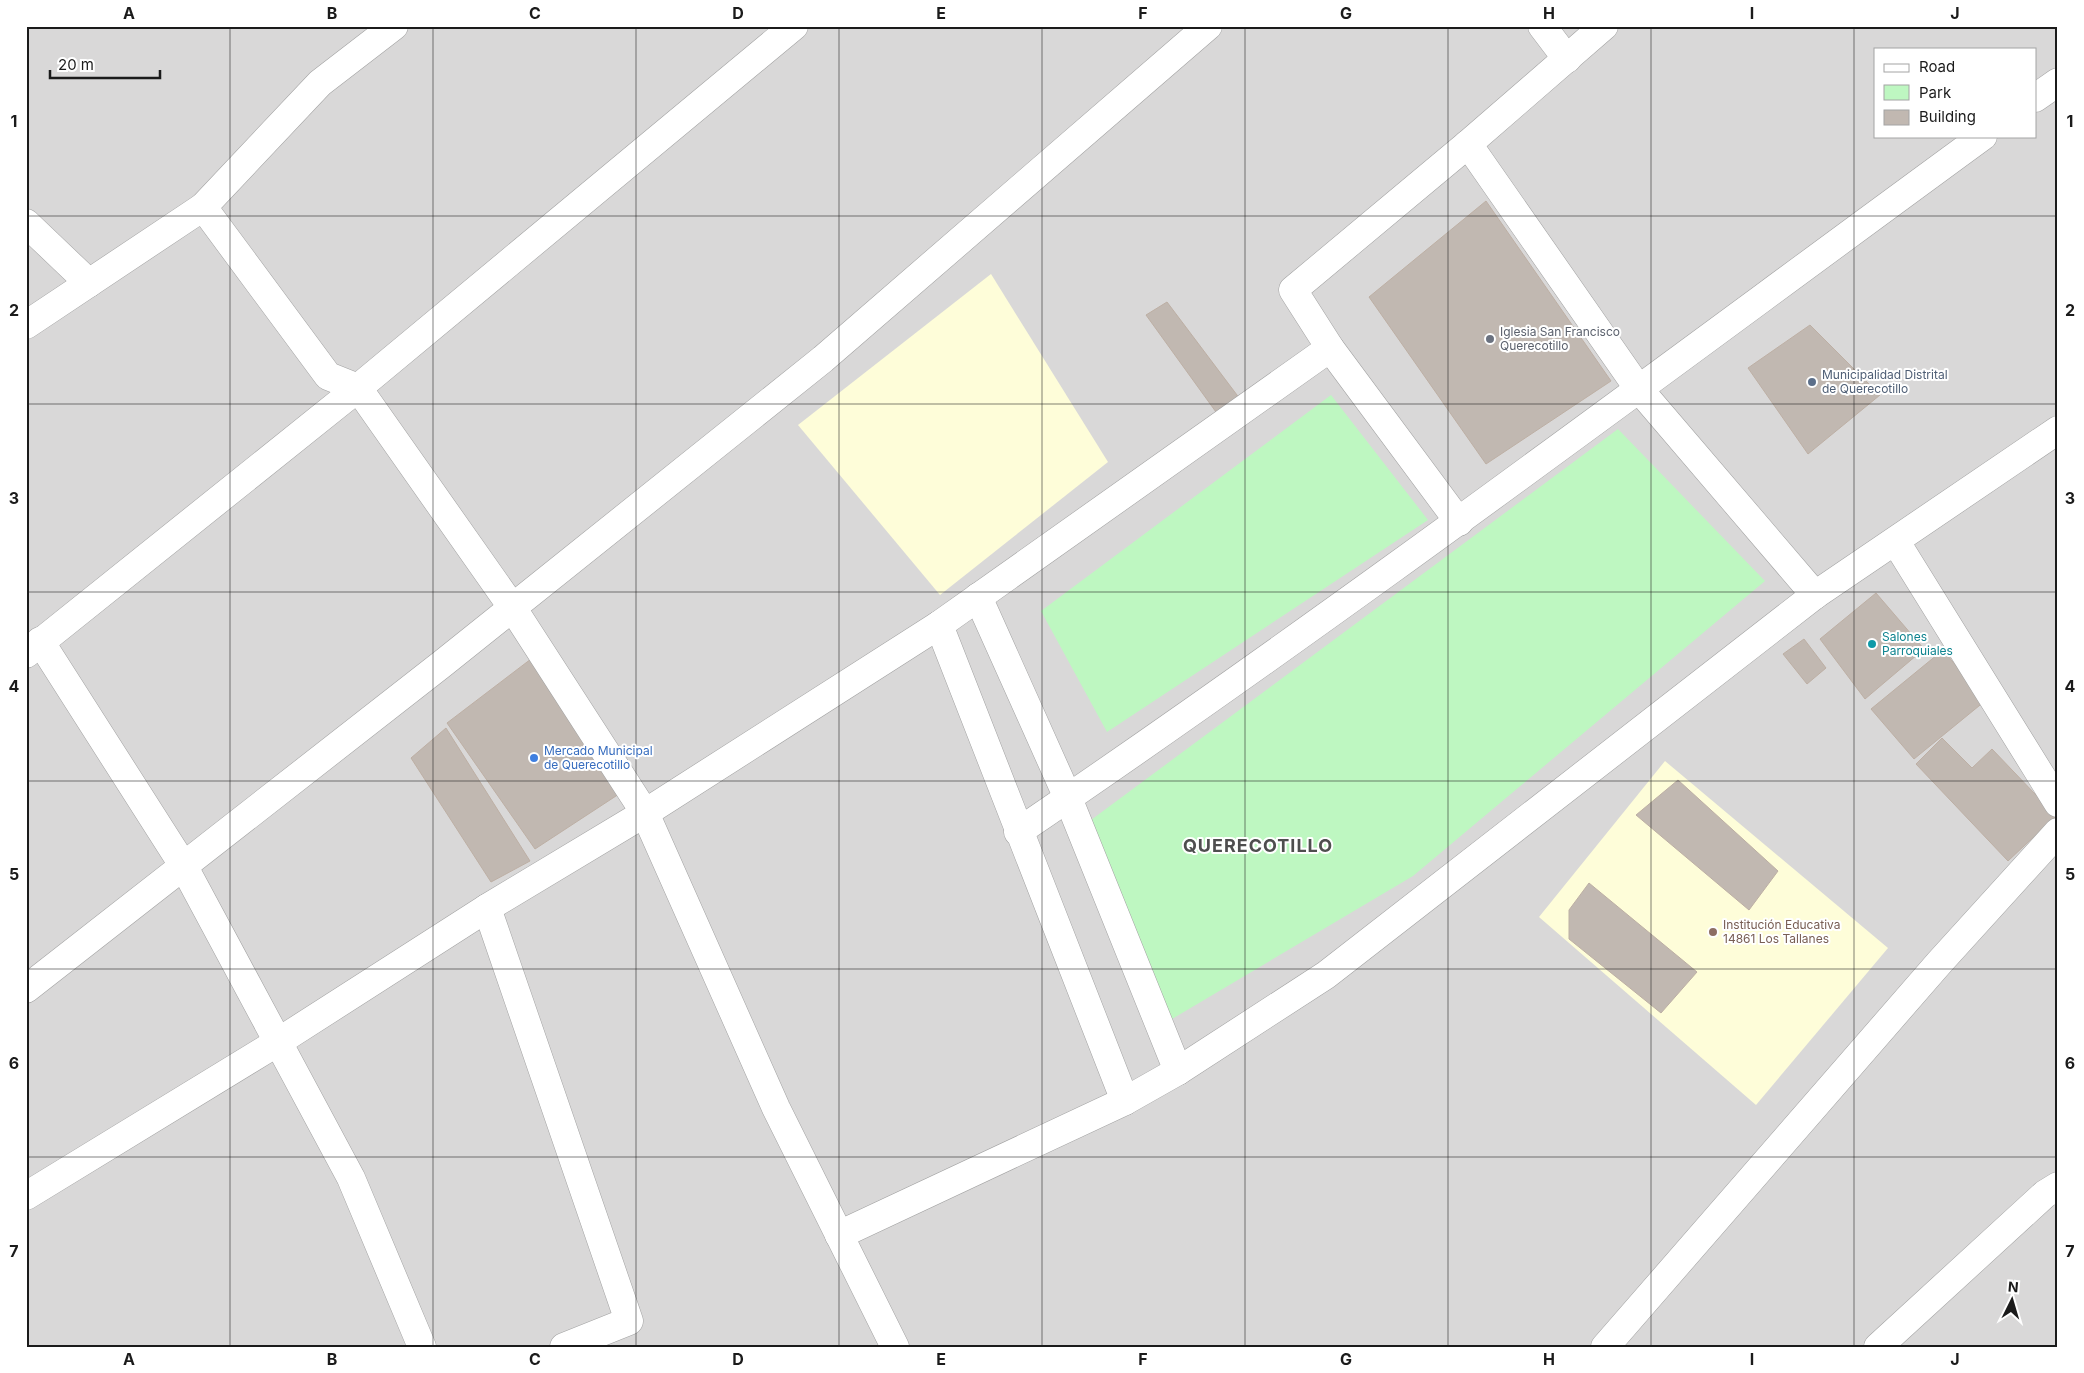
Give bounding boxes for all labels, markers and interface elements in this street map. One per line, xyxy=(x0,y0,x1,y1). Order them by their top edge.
text: A xyxy=(123,3,135,23)
text: B xyxy=(327,3,337,23)
text: C xyxy=(529,3,541,23)
text: D xyxy=(732,3,744,23)
text: E xyxy=(936,3,946,23)
text: F xyxy=(1138,3,1148,23)
text: G xyxy=(1340,3,1352,23)
text: H xyxy=(1543,3,1555,23)
text: I xyxy=(1750,3,1754,23)
text: J xyxy=(1950,3,1960,23)
scale bar xyxy=(50,48,160,80)
legend xyxy=(1874,48,2036,138)
text: 20 m xyxy=(58,55,94,74)
text: Road xyxy=(1919,57,1955,76)
text: Park xyxy=(1919,83,1952,102)
text: Building xyxy=(1919,107,1976,126)
text: 1 xyxy=(11,111,17,131)
text: 1 xyxy=(2067,111,2073,131)
text: 2 xyxy=(9,300,19,320)
text: 2 xyxy=(2065,300,2075,320)
place label: Iglesia San Francisco Querecotillo xyxy=(1500,324,1620,353)
marker: Iglesia San Francisco Querecotillo xyxy=(1484,333,1496,345)
place label: Municipalidad Distrital de Querecotillo xyxy=(1822,367,1948,396)
marker: Municipalidad Distrital de Querecotillo xyxy=(1806,376,1818,388)
text: 3 xyxy=(9,488,19,508)
text: 3 xyxy=(2065,488,2075,508)
place label: Salones Parroquiales xyxy=(1882,629,1953,658)
marker: Salones Parroquiales xyxy=(1866,638,1878,650)
text: 4 xyxy=(9,676,20,696)
text: 4 xyxy=(2065,676,2076,696)
place label: Mercado Municipal de Querecotillo xyxy=(544,743,653,772)
marker: Mercado Municipal de Querecotillo xyxy=(528,752,540,764)
district label: QUERECOTILLO xyxy=(1183,835,1333,856)
text: 5 xyxy=(9,864,19,884)
text: 5 xyxy=(2065,864,2075,884)
place label: Institución Educativa 14861 Los Tallanes xyxy=(1723,917,1841,946)
marker: Institución Educativa 14861 Los Tallanes xyxy=(1707,926,1719,938)
text: 6 xyxy=(9,1053,19,1073)
text: 6 xyxy=(2065,1053,2075,1073)
text: 7 xyxy=(9,1241,19,1261)
text: 7 xyxy=(2065,1241,2075,1261)
north arrow xyxy=(1986,1276,2036,1326)
text: N xyxy=(2007,1278,2019,1295)
text: A xyxy=(123,1349,135,1369)
text: B xyxy=(327,1349,337,1369)
text: C xyxy=(529,1349,541,1369)
text: D xyxy=(732,1349,744,1369)
text: E xyxy=(936,1349,946,1369)
text: F xyxy=(1138,1349,1148,1369)
text: G xyxy=(1340,1349,1352,1369)
text: H xyxy=(1543,1349,1555,1369)
text: I xyxy=(1750,1349,1754,1369)
text: J xyxy=(1950,1349,1960,1369)

